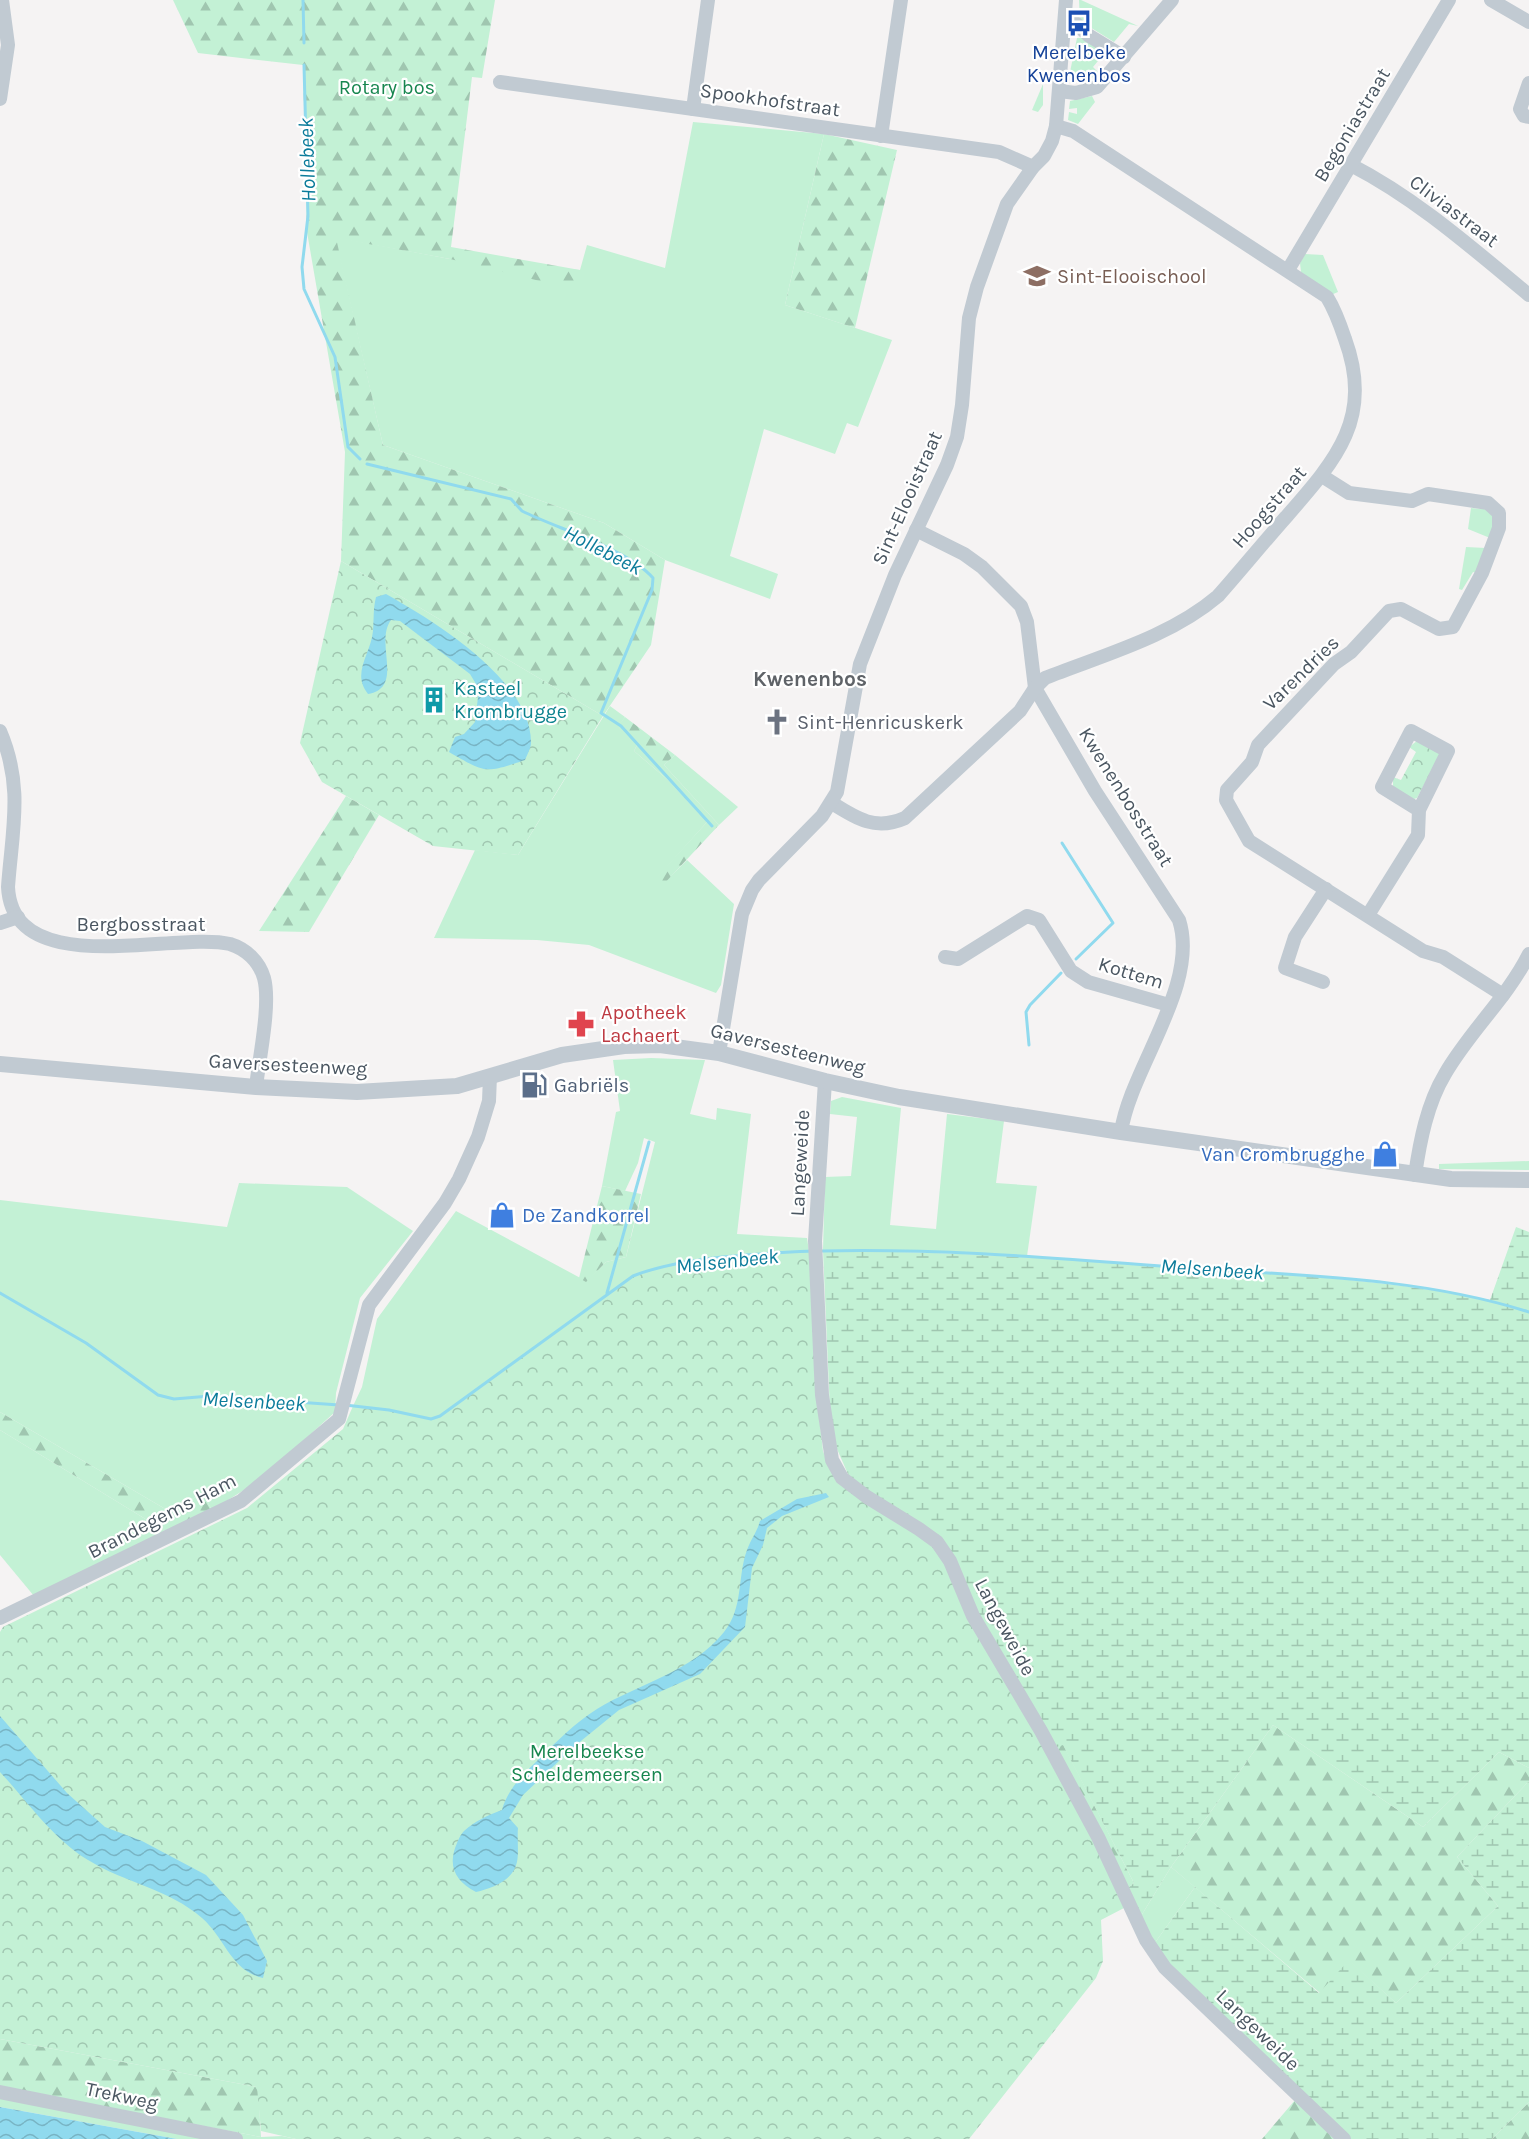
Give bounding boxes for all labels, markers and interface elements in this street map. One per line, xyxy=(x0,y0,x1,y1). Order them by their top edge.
bus stop icon: Merelbeke Kwenenbos xyxy=(1064,8,1094,38)
place label: Merelbeke Kwenenbos xyxy=(1027,41,1131,87)
street label: Begoniastraat xyxy=(1309,63,1395,186)
park label: Rotary bos xyxy=(339,76,435,99)
street label: Spookhofstraat xyxy=(699,79,842,121)
water label: Hollebeek xyxy=(294,117,320,203)
street label: Cliviastraat xyxy=(1405,170,1503,252)
school or university icon: Sint-Elooischool xyxy=(1022,261,1052,291)
place label: Sint-Elooischool xyxy=(1057,265,1207,288)
street label: Sint-Elooistraat xyxy=(867,427,947,568)
street label: Hoogstraat xyxy=(1227,461,1311,553)
water label: Hollebeek xyxy=(560,520,646,580)
street label: Varendries xyxy=(1258,631,1344,715)
district label: Kwenenbos xyxy=(753,667,867,691)
place label: Kasteel Krombrugge xyxy=(454,677,567,723)
building icon: Kasteel Krombrugge xyxy=(419,685,449,715)
church icon: Sint-Henricuskerk xyxy=(762,707,792,737)
place label: Sint-Henricuskerk xyxy=(797,711,963,734)
street label: Kwenenbosstraat xyxy=(1074,723,1178,871)
street label: Bergbosstraat xyxy=(77,913,206,936)
street label: Kottem xyxy=(1096,952,1166,994)
place label: Apotheek Lachaert xyxy=(601,1001,687,1047)
pharmacy icon: Apotheek Lachaert xyxy=(566,1009,596,1039)
street label: Gaversesteenweg xyxy=(708,1019,868,1079)
street label: Gaversesteenweg xyxy=(208,1049,368,1081)
fuel station icon: Gabriëls xyxy=(519,1070,549,1100)
place label: Gabriëls xyxy=(554,1074,629,1097)
street label: Langeweide xyxy=(786,1109,814,1217)
shop icon: Van Crombrugghe xyxy=(1370,1139,1400,1169)
place label: Van Crombrugghe xyxy=(1201,1143,1365,1166)
shop icon: De Zandkorrel xyxy=(487,1200,517,1230)
place label: De Zandkorrel xyxy=(522,1204,650,1227)
water label: Melsenbeek xyxy=(674,1244,780,1278)
water label: Melsenbeek xyxy=(1160,1253,1265,1285)
water label: Melsenbeek xyxy=(202,1386,307,1416)
street label: Brandegems Ham xyxy=(84,1469,240,1563)
street label: Langeweide xyxy=(970,1574,1040,1680)
park label: Merelbeekse Scheldemeersen xyxy=(511,1740,663,1786)
street label: Langeweide xyxy=(1212,1985,1304,2075)
street label: Trekweg xyxy=(84,2077,160,2115)

